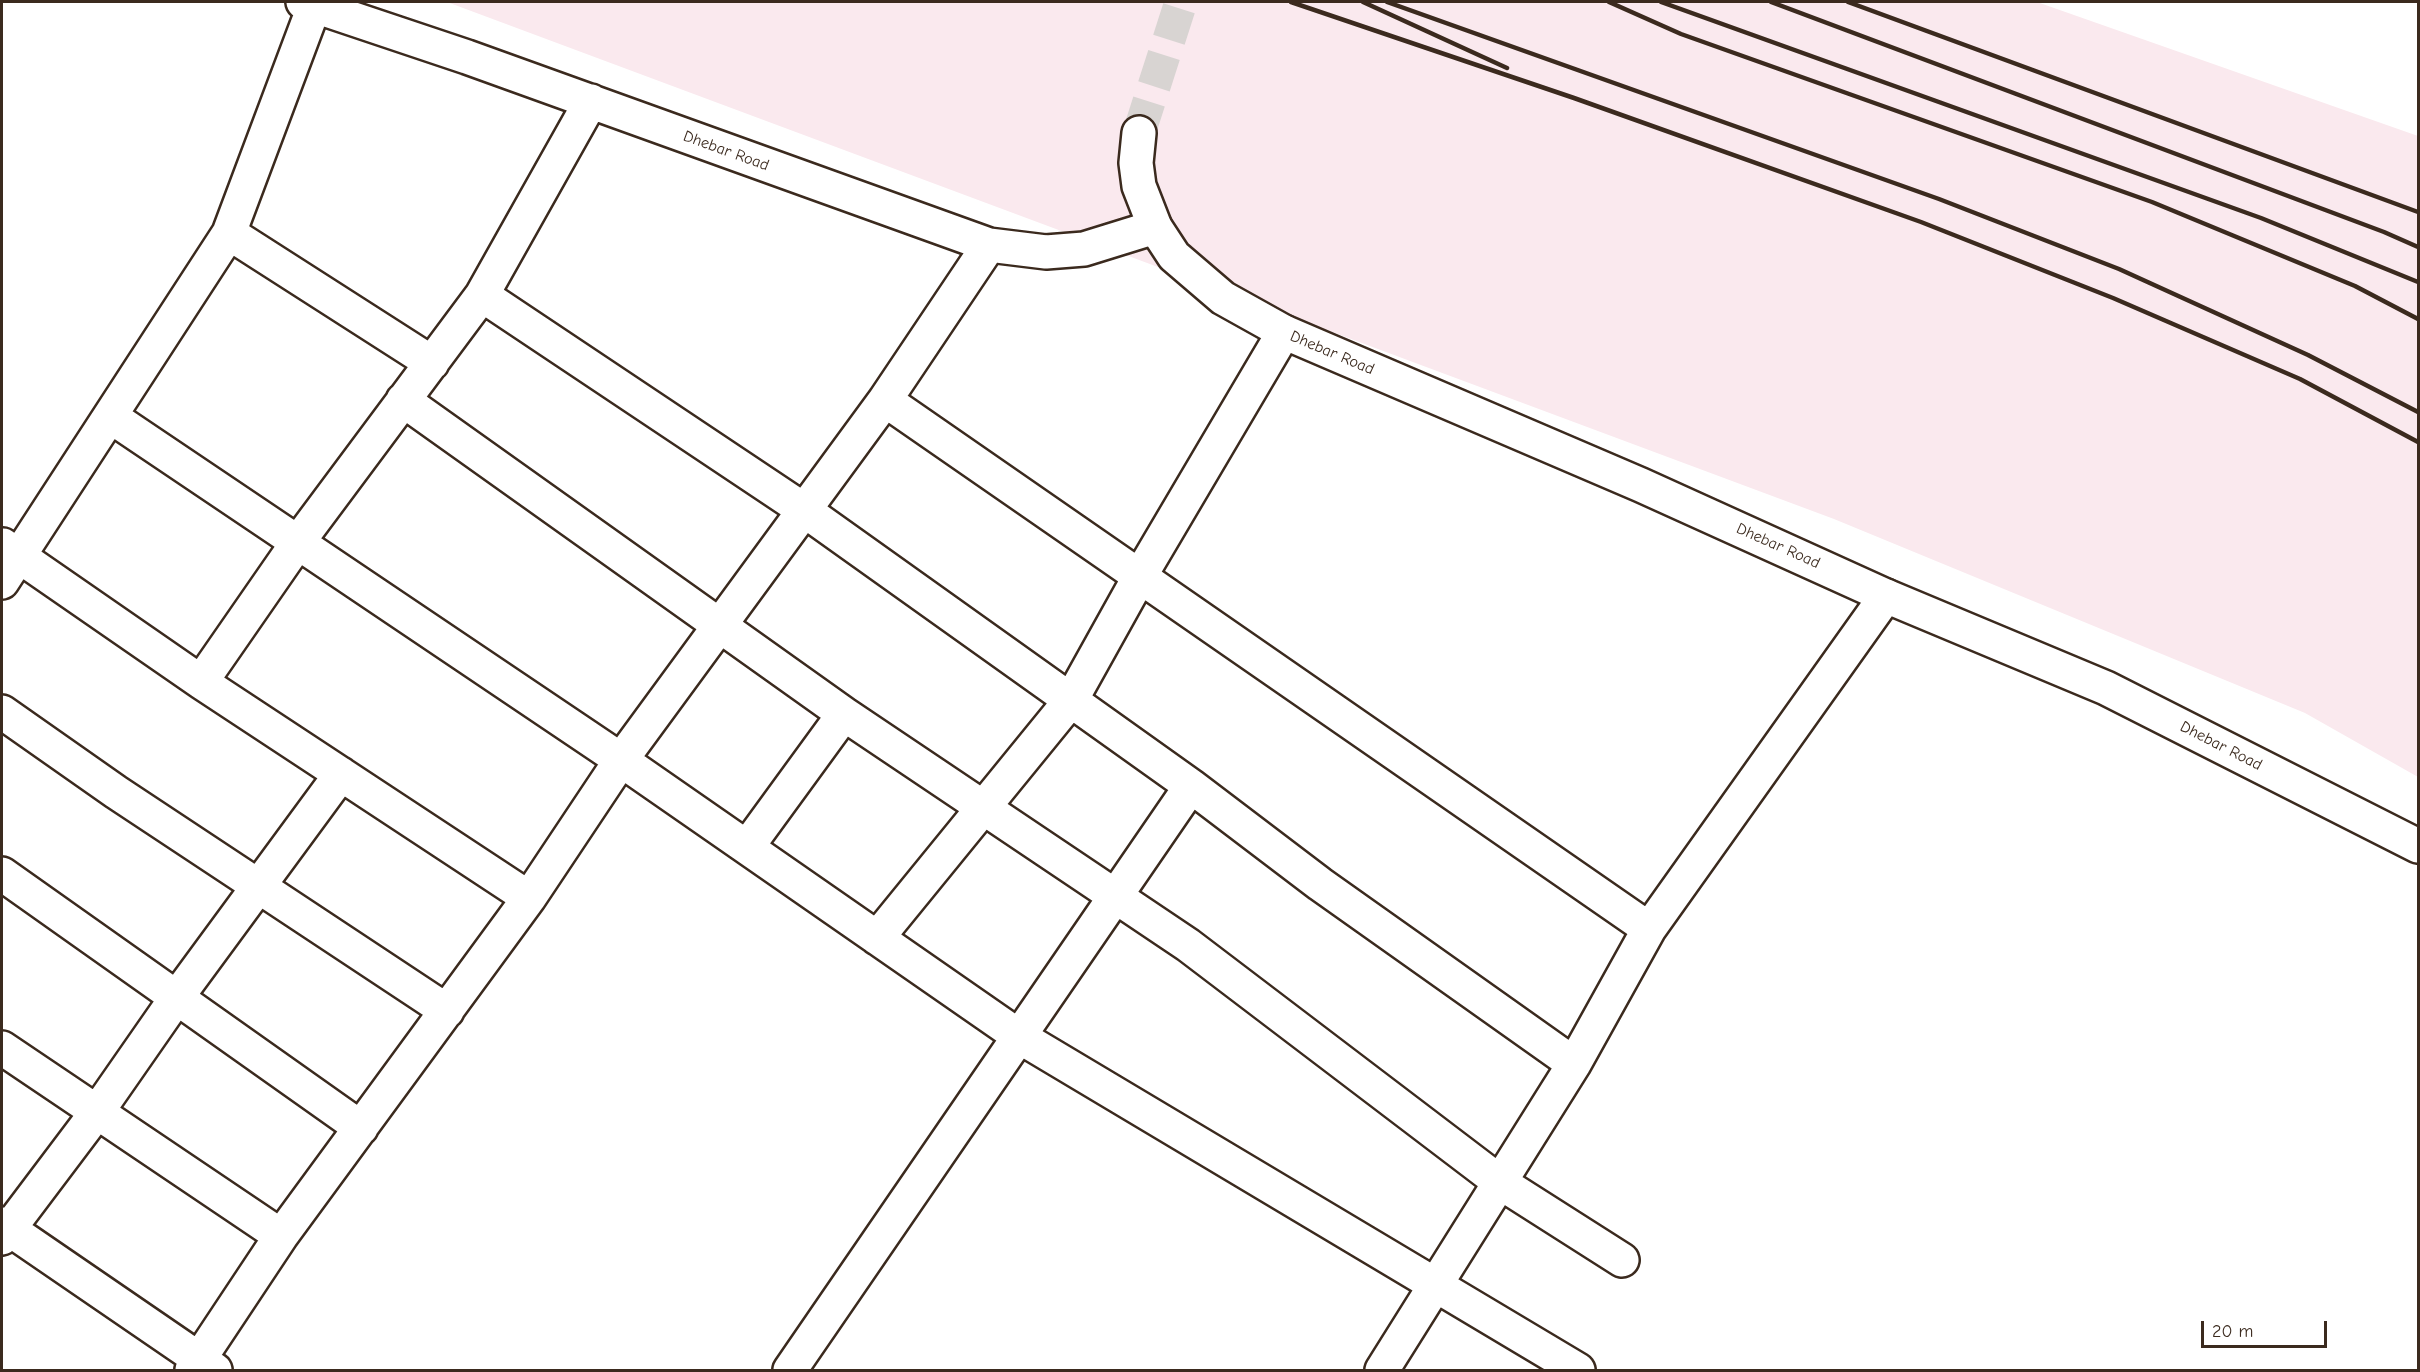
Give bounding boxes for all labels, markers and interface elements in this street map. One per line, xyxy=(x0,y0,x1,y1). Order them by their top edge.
street label: Dhebar Road xyxy=(681,127,771,175)
street label: Dhebar Road xyxy=(1287,327,1377,379)
street label: Dhebar Road xyxy=(1733,519,1823,573)
street label: Dhebar Road xyxy=(2177,717,2265,775)
scale bar xyxy=(2204,1309,2330,1347)
text: 20 m xyxy=(2212,1321,2253,1342)

